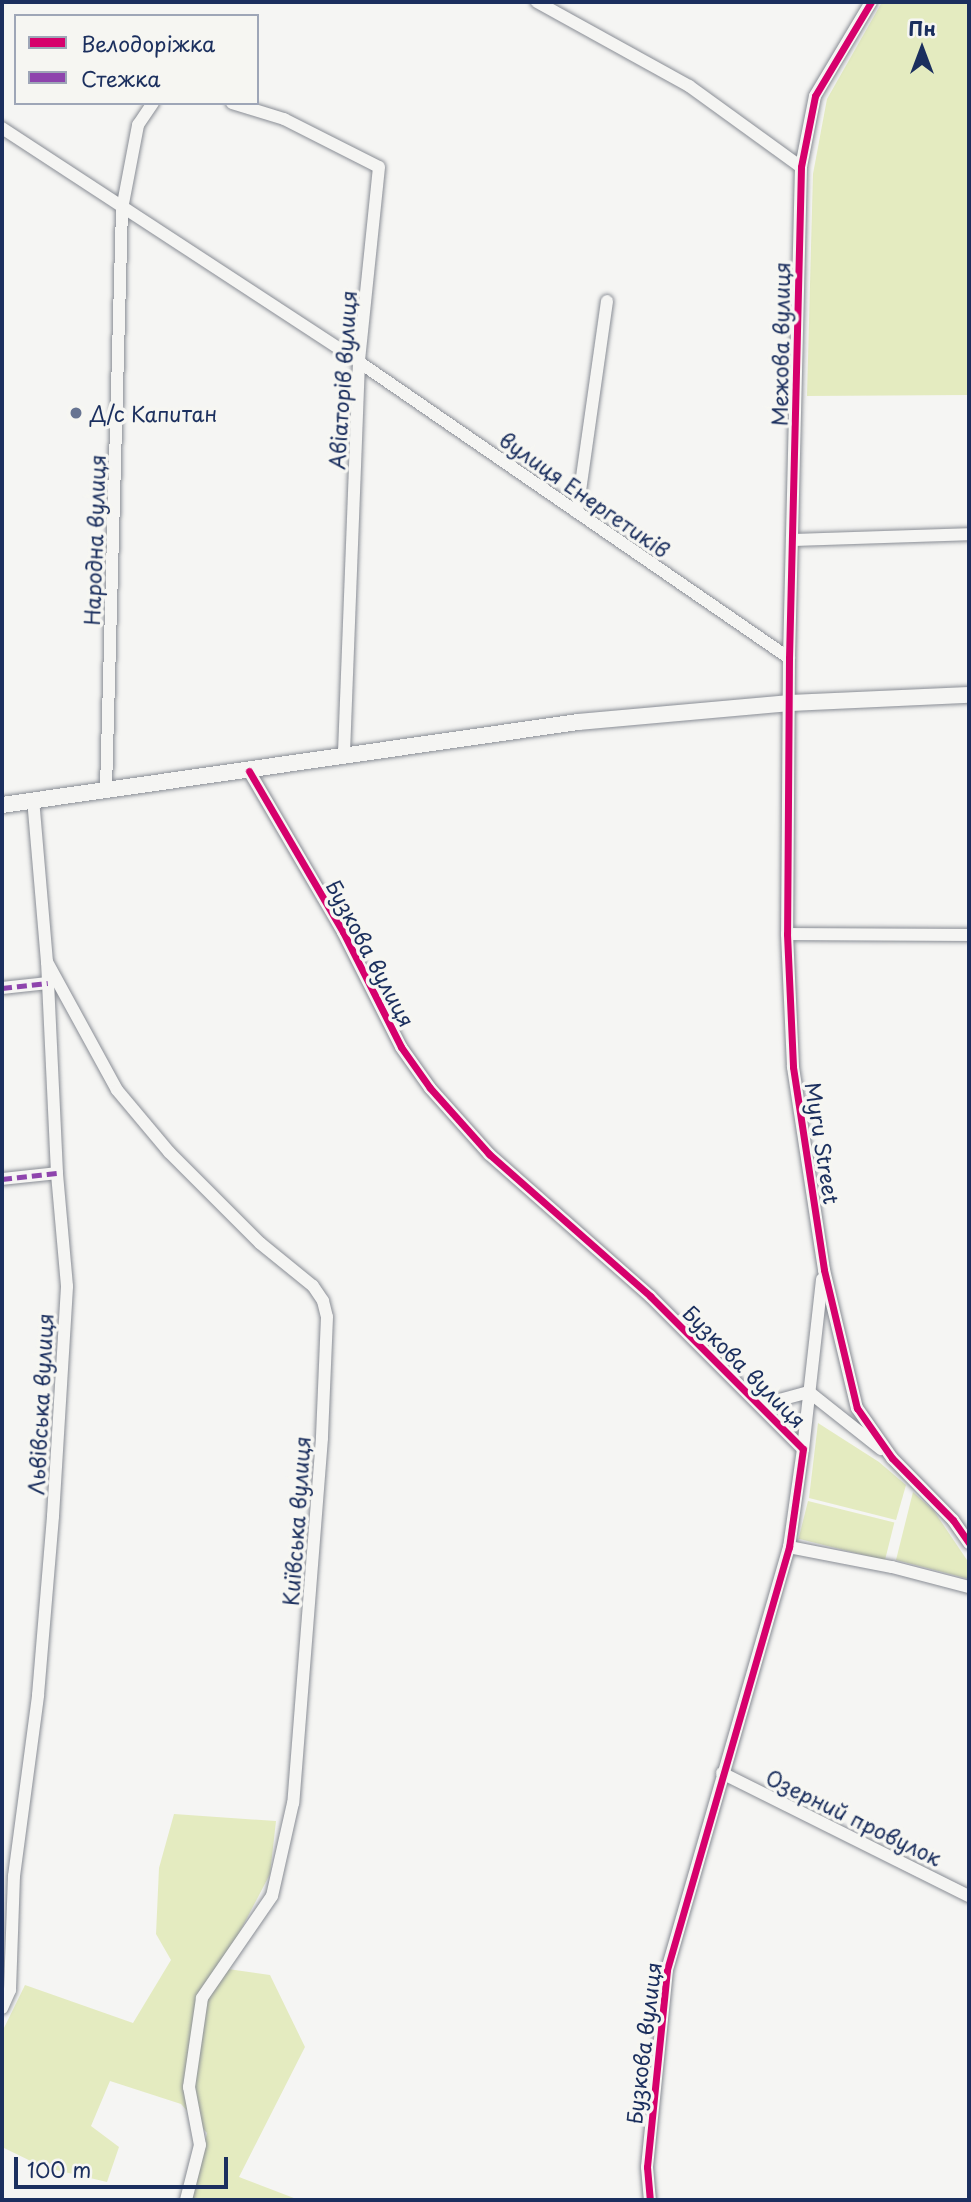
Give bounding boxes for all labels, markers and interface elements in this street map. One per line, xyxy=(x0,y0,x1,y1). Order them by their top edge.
legend xyxy=(14,14,259,105)
north arrow xyxy=(887,14,957,84)
text: Пн xyxy=(908,14,936,42)
text: Велодоріжка xyxy=(81,27,215,59)
text: Стежка xyxy=(81,62,161,94)
street label: Межова вулиця xyxy=(766,261,794,427)
street label: Авіаторів вулиця xyxy=(323,289,361,471)
place label: Д/с Капитан xyxy=(90,400,218,426)
marker: Д/с Капитан xyxy=(68,405,84,421)
street label: вулиця Енергетиків xyxy=(495,426,675,562)
street label: Народна вулиця xyxy=(78,453,110,627)
street label: Бузкова вулиця xyxy=(321,875,421,1031)
street label: Myru Street xyxy=(801,1080,845,1206)
street label: Бузкова вулиця xyxy=(678,1299,812,1433)
street label: Львівська вулиця xyxy=(23,1312,57,1496)
street label: Київська вулиця xyxy=(277,1435,315,1607)
street label: Озерний провулок xyxy=(762,1764,946,1870)
street label: Бузкова вулиця xyxy=(621,1960,665,2126)
scale bar xyxy=(18,2142,231,2186)
text: 100 m xyxy=(27,2153,91,2185)

